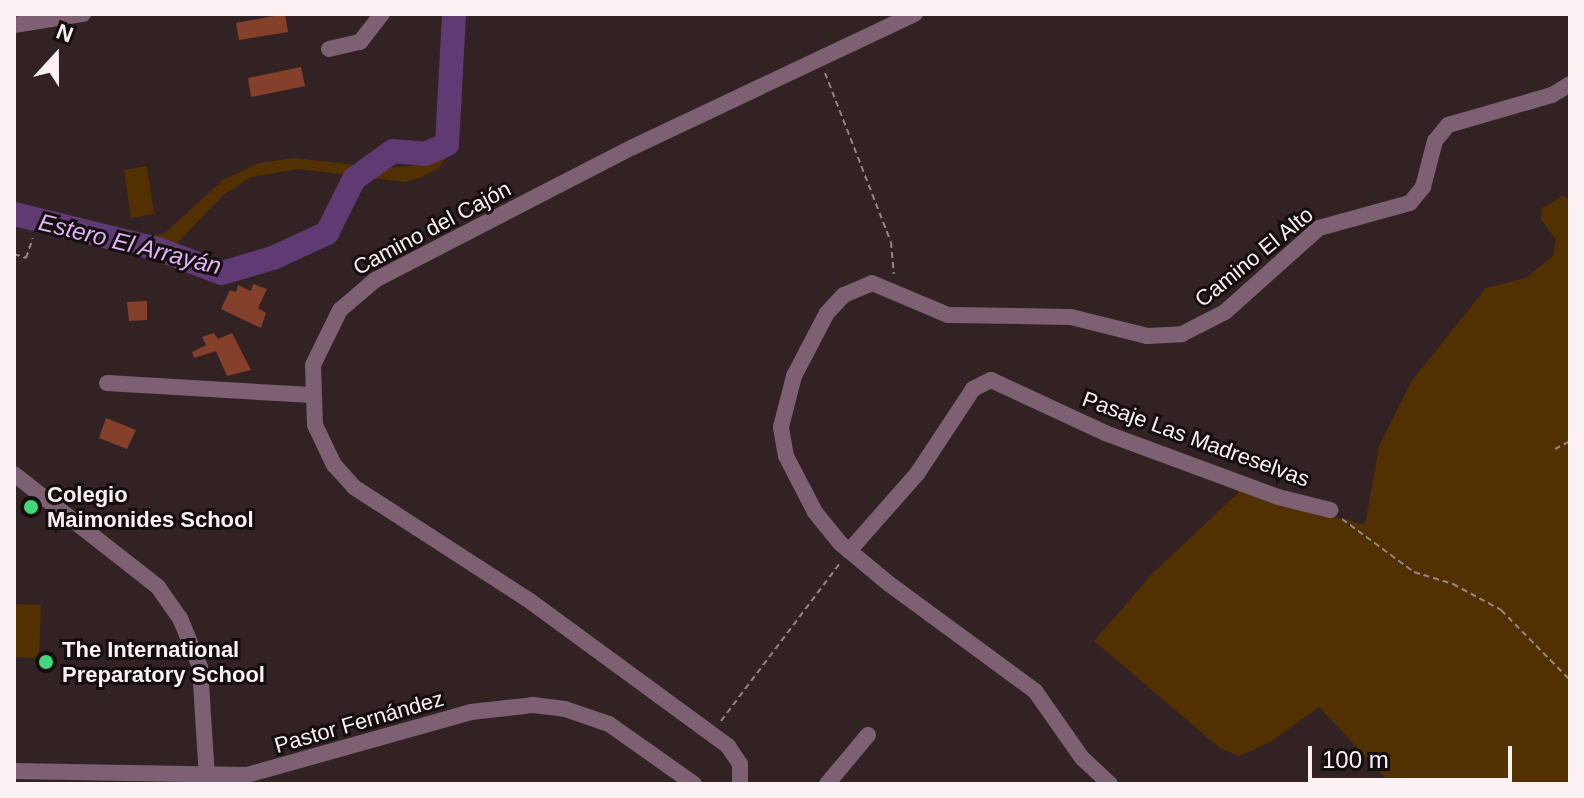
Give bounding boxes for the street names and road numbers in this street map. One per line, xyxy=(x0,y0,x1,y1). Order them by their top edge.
street label: Camino del Cajón xyxy=(349,175,515,281)
street label: Camino El Alto xyxy=(1189,201,1319,313)
street label: Pasaje Las Madreselvas xyxy=(1079,386,1313,492)
street label: Pastor Fernández xyxy=(271,685,447,759)

